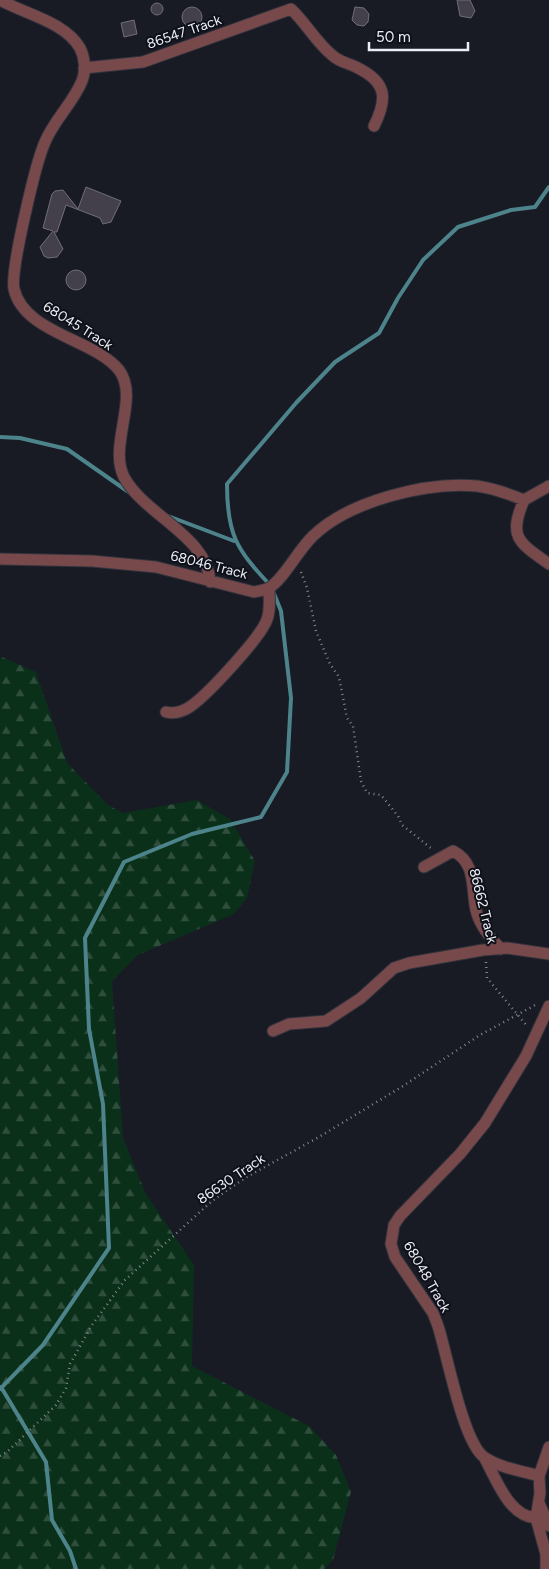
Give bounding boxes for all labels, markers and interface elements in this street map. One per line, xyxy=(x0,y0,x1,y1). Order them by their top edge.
street label: 86547 Track xyxy=(145,11,224,53)
scale bar xyxy=(369,20,468,52)
text: 50 m xyxy=(376,28,411,46)
street label: 68045 Track xyxy=(40,298,116,354)
street label: 68046 Track xyxy=(169,547,250,583)
street label: 86662 Track xyxy=(465,867,501,946)
street label: 86630 Track xyxy=(194,1150,268,1208)
street label: 68048 Track xyxy=(400,1238,454,1316)

